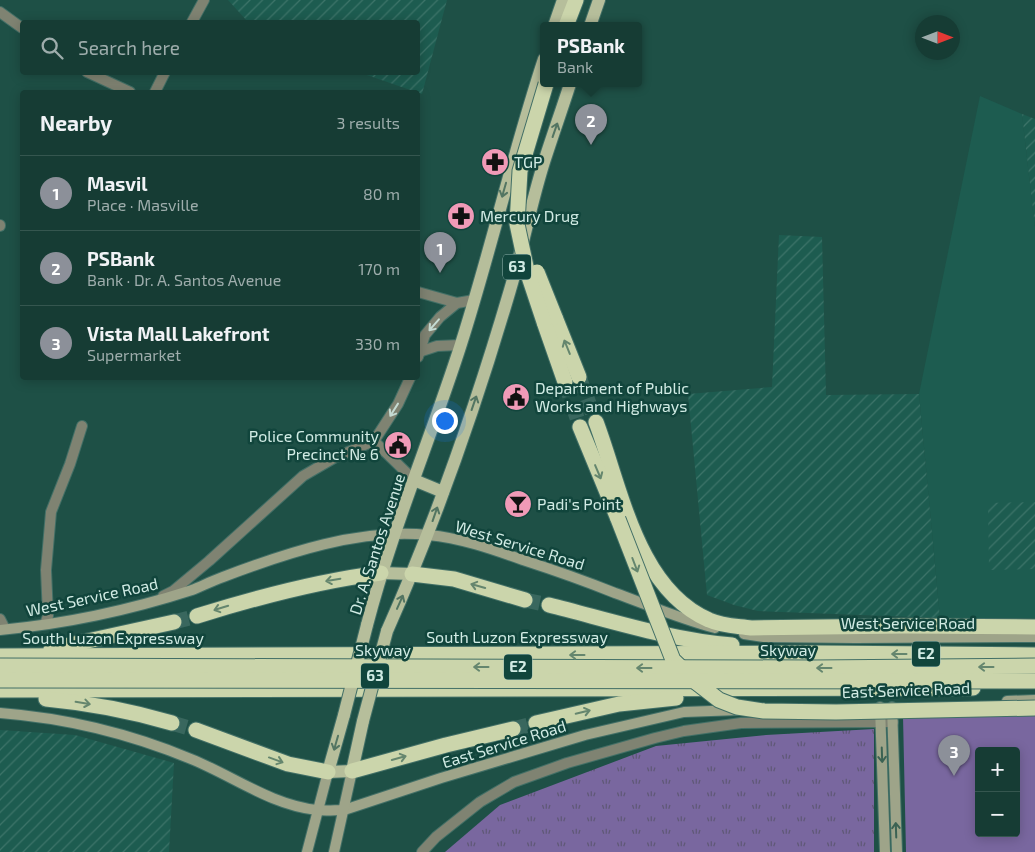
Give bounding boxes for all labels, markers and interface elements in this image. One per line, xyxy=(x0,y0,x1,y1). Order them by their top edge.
north arrow xyxy=(915,15,960,60)
search box xyxy=(20,20,420,75)
popup xyxy=(540,22,642,87)
icon: search xyxy=(38,34,66,62)
text: PSBank xyxy=(557,34,625,57)
text: Search here xyxy=(78,36,180,59)
text: Bank xyxy=(557,57,593,76)
pin: 2 xyxy=(575,104,607,145)
text: Nearby xyxy=(40,110,112,135)
text: 3 results xyxy=(337,113,400,132)
one-way arrow xyxy=(550,122,560,138)
pharmacy icon: TGP xyxy=(480,147,510,177)
place label: TGP xyxy=(514,152,543,171)
text: Masvil xyxy=(87,172,147,195)
one-way arrow xyxy=(499,181,509,197)
text: 1 xyxy=(53,184,59,203)
text: 80 m xyxy=(363,184,400,203)
text: Place · Masville xyxy=(87,195,199,214)
pharmacy icon: Mercury Drug xyxy=(446,201,476,231)
place label: Mercury Drug xyxy=(480,206,579,225)
pin: 1 xyxy=(424,232,456,273)
text: PSBank xyxy=(87,247,155,270)
road number: 63 xyxy=(503,254,531,280)
text: 2 xyxy=(51,259,61,278)
text: 170 m xyxy=(358,259,400,278)
text: Bank · Dr. A. Santos Avenue xyxy=(87,270,281,289)
one-way arrow xyxy=(428,318,440,331)
text: Vista Mall Lakefront xyxy=(87,322,270,345)
text: 3 xyxy=(51,334,61,353)
text: 330 m xyxy=(355,334,400,353)
one-way arrow xyxy=(562,340,571,355)
text: Supermarket xyxy=(87,345,181,364)
place label: Department of Public Works and Highways xyxy=(535,378,689,415)
public building icon: Department of Public Works and Highways xyxy=(501,382,531,412)
one-way arrow xyxy=(470,396,479,411)
one-way arrow xyxy=(389,403,399,417)
your location xyxy=(432,408,458,434)
place label: Police Community Precinct № 6 xyxy=(249,426,380,463)
public building icon: Police Community Precinct № 6 xyxy=(383,430,413,460)
one-way arrow xyxy=(594,464,603,479)
street label: Dr. A. Santos Avenue xyxy=(345,471,408,617)
bar icon: Padi's Point xyxy=(503,489,533,519)
place label: Padi's Point xyxy=(537,494,621,513)
one-way arrow xyxy=(431,506,440,522)
street label: West Service Road xyxy=(453,516,587,573)
one-way arrow xyxy=(631,557,641,572)
street label: West Service Road xyxy=(24,573,160,620)
one-way arrow xyxy=(325,576,341,586)
one-way arrow xyxy=(471,581,487,591)
one-way arrow xyxy=(395,595,405,610)
one-way arrow xyxy=(213,604,229,614)
street label: West Service Road xyxy=(841,613,975,632)
street label: South Luzon Expressway xyxy=(426,627,608,646)
street label: South Luzon Expressway xyxy=(22,628,204,647)
street label: Skyway xyxy=(355,640,412,659)
street label: Skyway xyxy=(760,640,817,659)
road number: E2 xyxy=(912,642,940,666)
one-way arrow xyxy=(891,649,908,659)
one-way arrow xyxy=(569,650,585,660)
road number: E2 xyxy=(504,654,532,680)
one-way arrow xyxy=(474,662,490,672)
one-way arrow xyxy=(979,662,995,672)
one-way arrow xyxy=(636,663,652,673)
one-way arrow xyxy=(816,663,832,673)
road number: 63 xyxy=(361,664,389,688)
street label: East Service Road xyxy=(841,678,971,701)
one-way arrow xyxy=(75,698,91,708)
one-way arrow xyxy=(575,707,591,717)
street label: East Service Road xyxy=(440,716,568,771)
one-way arrow xyxy=(331,735,340,751)
pin: 3 xyxy=(938,735,970,776)
one-way arrow xyxy=(877,746,887,763)
map controls xyxy=(975,747,1020,837)
button: + xyxy=(975,747,1020,792)
one-way arrow xyxy=(390,752,406,762)
one-way arrow xyxy=(267,756,283,765)
button: − xyxy=(975,792,1020,837)
one-way arrow xyxy=(892,823,901,839)

